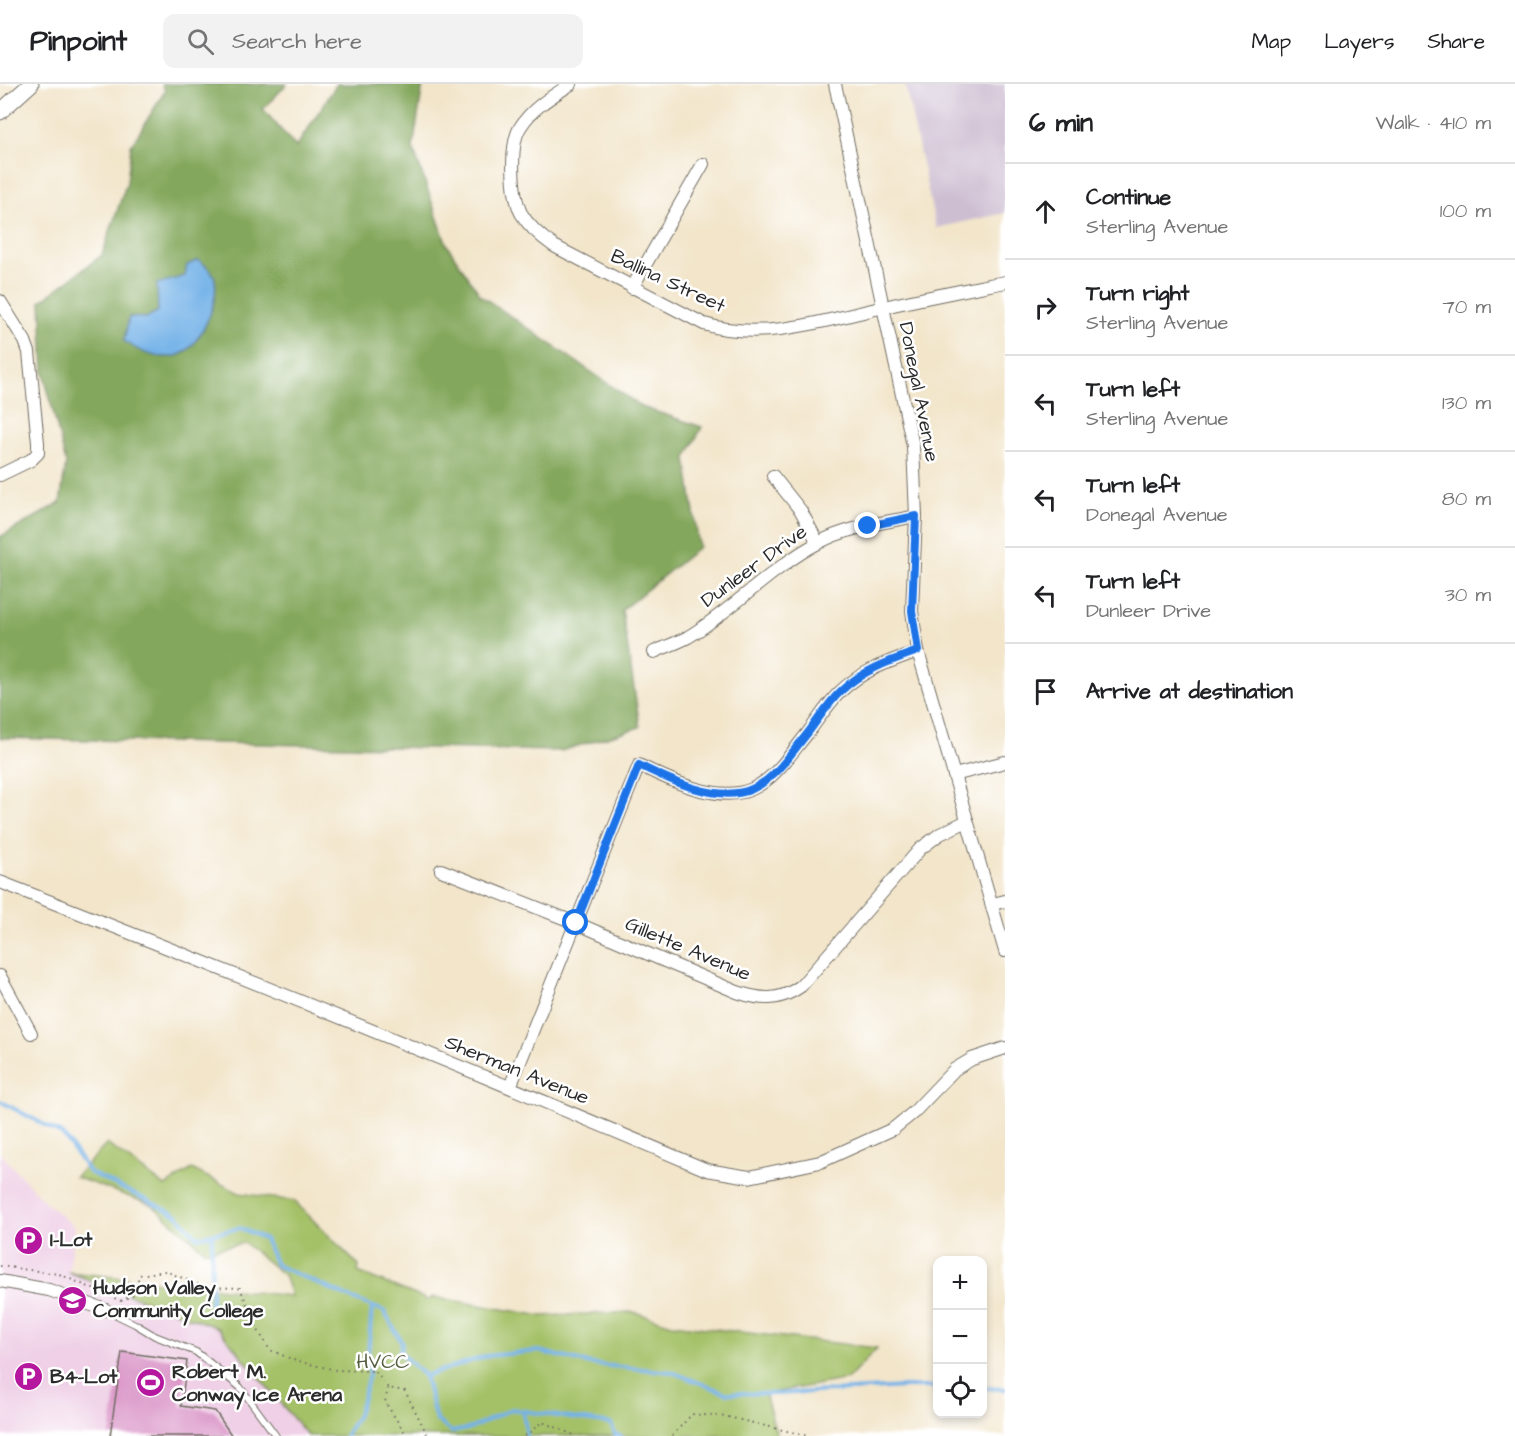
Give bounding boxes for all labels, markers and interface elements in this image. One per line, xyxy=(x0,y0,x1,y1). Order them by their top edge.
search box xyxy=(163,14,583,68)
text: Pinpoint xyxy=(30,22,127,61)
icon: search xyxy=(184,25,217,58)
text: Search here xyxy=(232,26,362,57)
text: Map xyxy=(1251,27,1291,56)
text: Layers xyxy=(1324,27,1394,56)
text: Share xyxy=(1427,27,1485,56)
text: 6 min xyxy=(1029,105,1093,141)
text: Walk · 410 m xyxy=(1375,109,1491,137)
text: Continue xyxy=(1086,182,1171,213)
icon: ahead xyxy=(1029,195,1062,228)
text: 100 m xyxy=(1440,197,1491,225)
text: Sterling Avenue xyxy=(1086,213,1228,241)
street label: Ballina Street xyxy=(606,242,730,320)
text: Turn right xyxy=(1086,278,1189,309)
icon: right xyxy=(1029,291,1062,324)
text: 70 m xyxy=(1443,293,1491,321)
text: Sterling Avenue xyxy=(1086,309,1228,337)
street label: Donegal Avenue xyxy=(891,320,946,465)
text: Turn left xyxy=(1086,374,1180,405)
icon: left xyxy=(1029,387,1062,420)
text: 130 m xyxy=(1442,389,1491,417)
text: Sterling Avenue xyxy=(1086,405,1228,433)
text: Turn left xyxy=(1086,470,1180,501)
icon: left xyxy=(1029,483,1062,516)
text: 80 m xyxy=(1442,485,1491,513)
text: Donegal Avenue xyxy=(1086,501,1228,529)
route end xyxy=(854,512,880,538)
street label: Dunleer Drive xyxy=(695,518,813,614)
text: Turn left xyxy=(1086,566,1180,597)
icon: left xyxy=(1029,579,1062,612)
text: 30 m xyxy=(1445,581,1491,609)
text: Dunleer Drive xyxy=(1086,597,1211,625)
icon: arrive xyxy=(1029,675,1062,708)
text: Arrive at destination xyxy=(1086,676,1293,707)
route start xyxy=(562,909,588,935)
street label: Gillette Avenue xyxy=(621,910,755,988)
street label: Sherman Avenue xyxy=(441,1028,593,1112)
parking icon: I-Lot xyxy=(13,1224,45,1256)
place label: I-Lot xyxy=(50,1226,93,1254)
map controls xyxy=(933,1256,987,1418)
button: + xyxy=(933,1256,987,1310)
place label: Hudson Valley Community College xyxy=(93,1274,264,1326)
school or university icon: Hudson Valley Community College xyxy=(56,1284,88,1316)
button: − xyxy=(933,1310,987,1364)
park label: HVCC xyxy=(357,1348,409,1376)
place label: Robert M. Conway Ice Arena xyxy=(172,1358,343,1410)
parking icon: B4-Lot xyxy=(13,1361,45,1393)
place label: B4-Lot xyxy=(50,1363,118,1391)
button: locate xyxy=(933,1364,987,1418)
sports icon: Robert M. Conway Ice Arena xyxy=(135,1367,167,1399)

